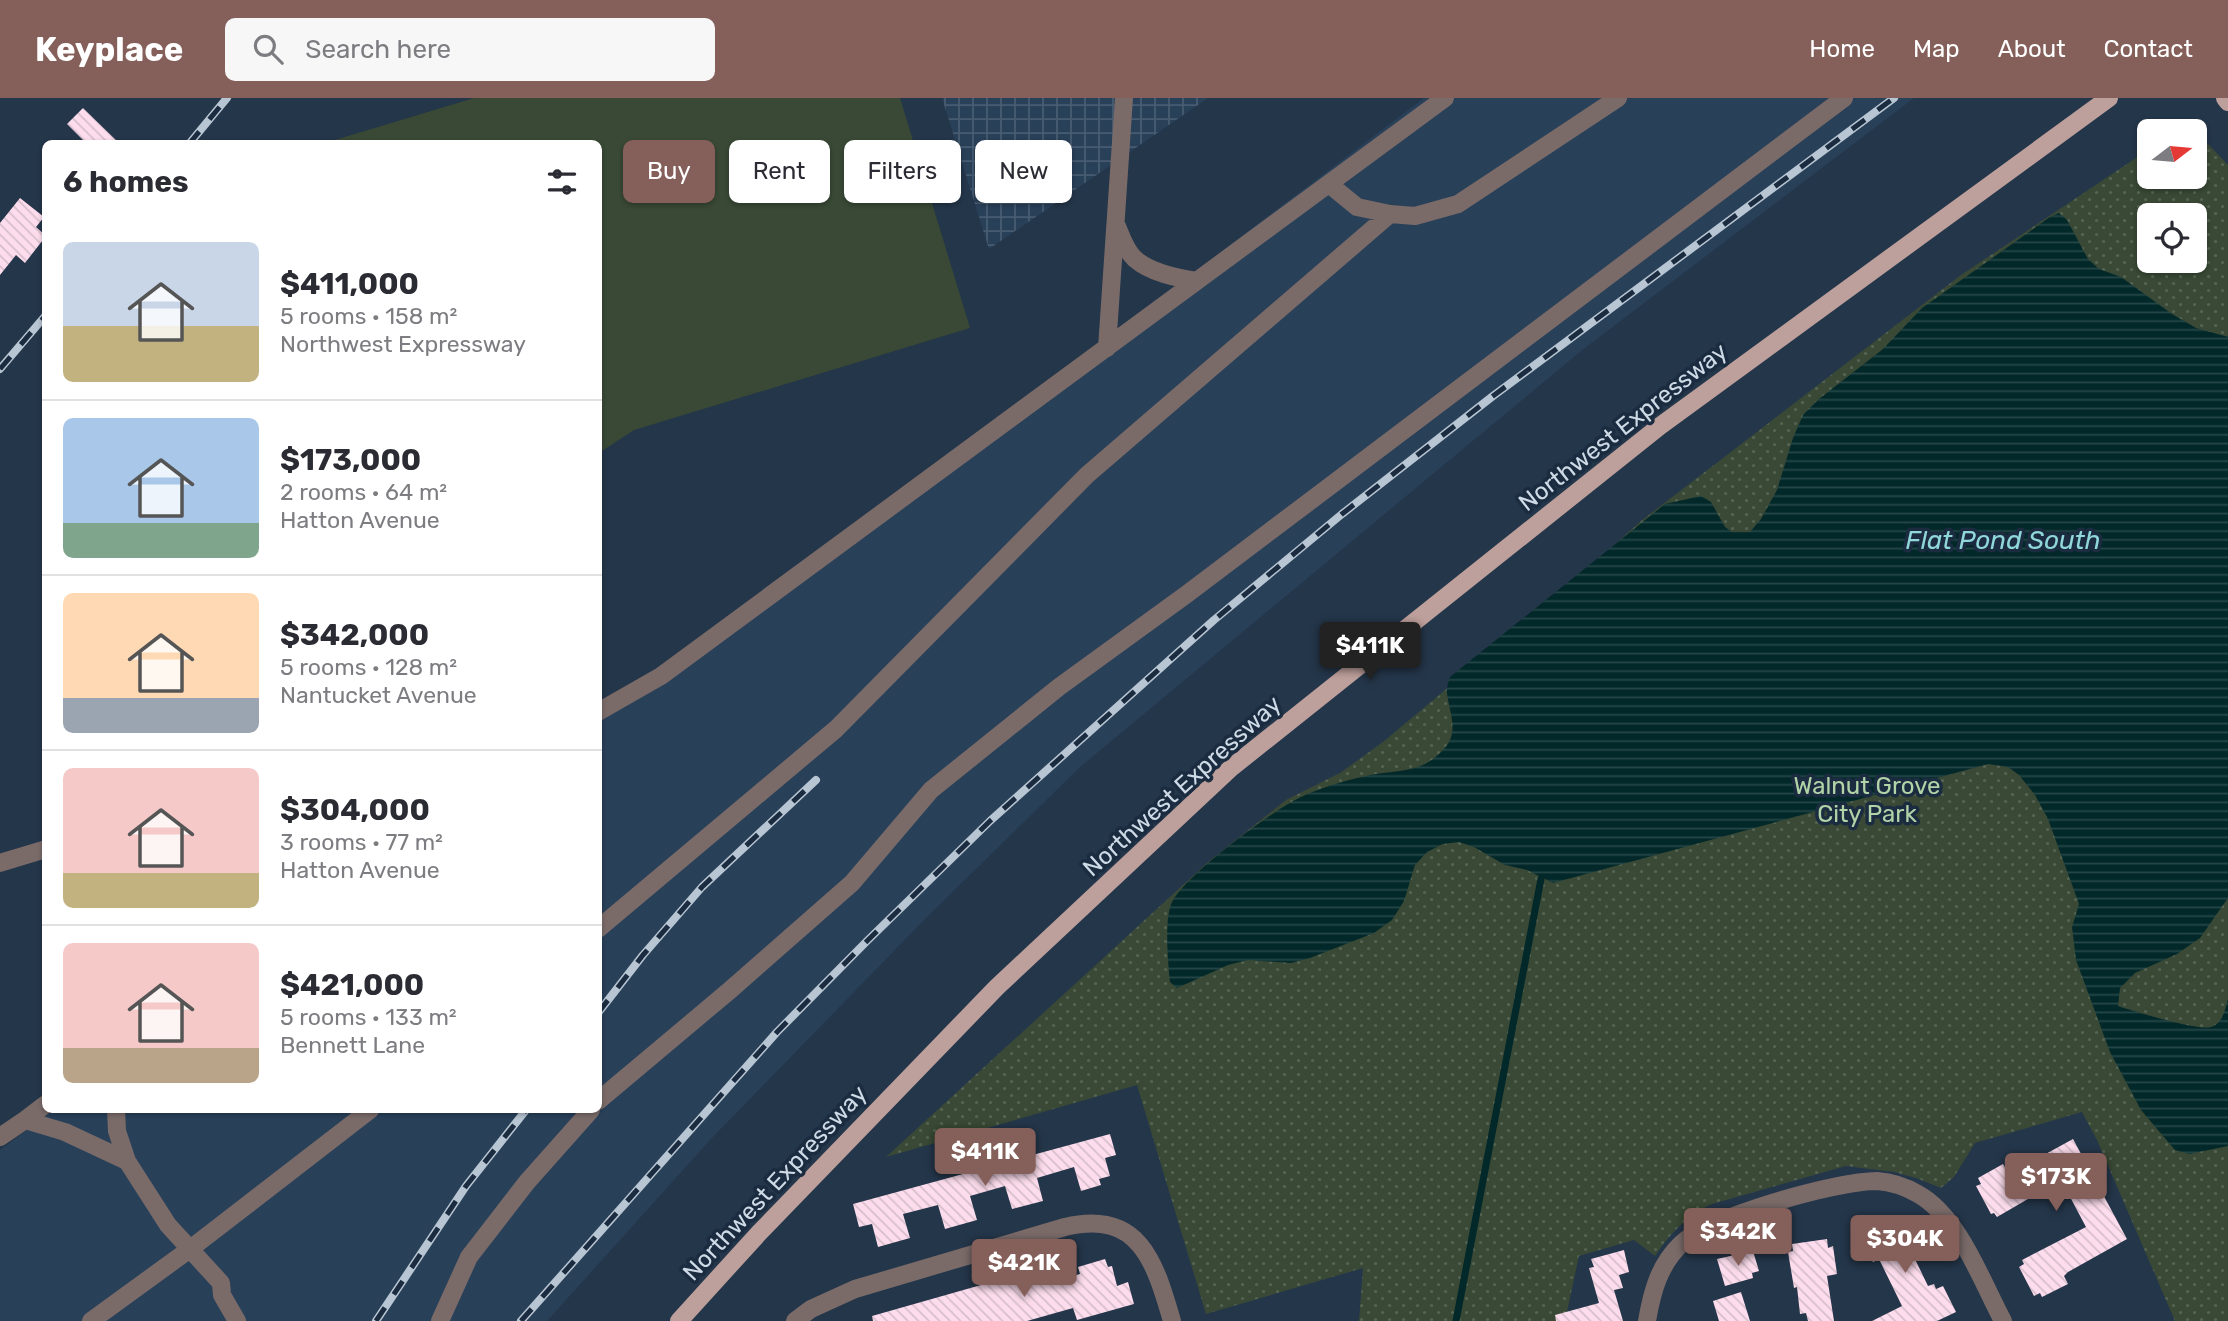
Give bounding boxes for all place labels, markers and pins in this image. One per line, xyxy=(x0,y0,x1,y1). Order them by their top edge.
pin: $411K xyxy=(1321,622,1419,682)
pin: $411K xyxy=(936,1128,1034,1188)
pin: $173K xyxy=(2007,1154,2105,1213)
pin: $342K xyxy=(1689,1208,1787,1268)
pin: $304K xyxy=(1856,1216,1954,1275)
pin: $421K xyxy=(975,1240,1073,1299)

